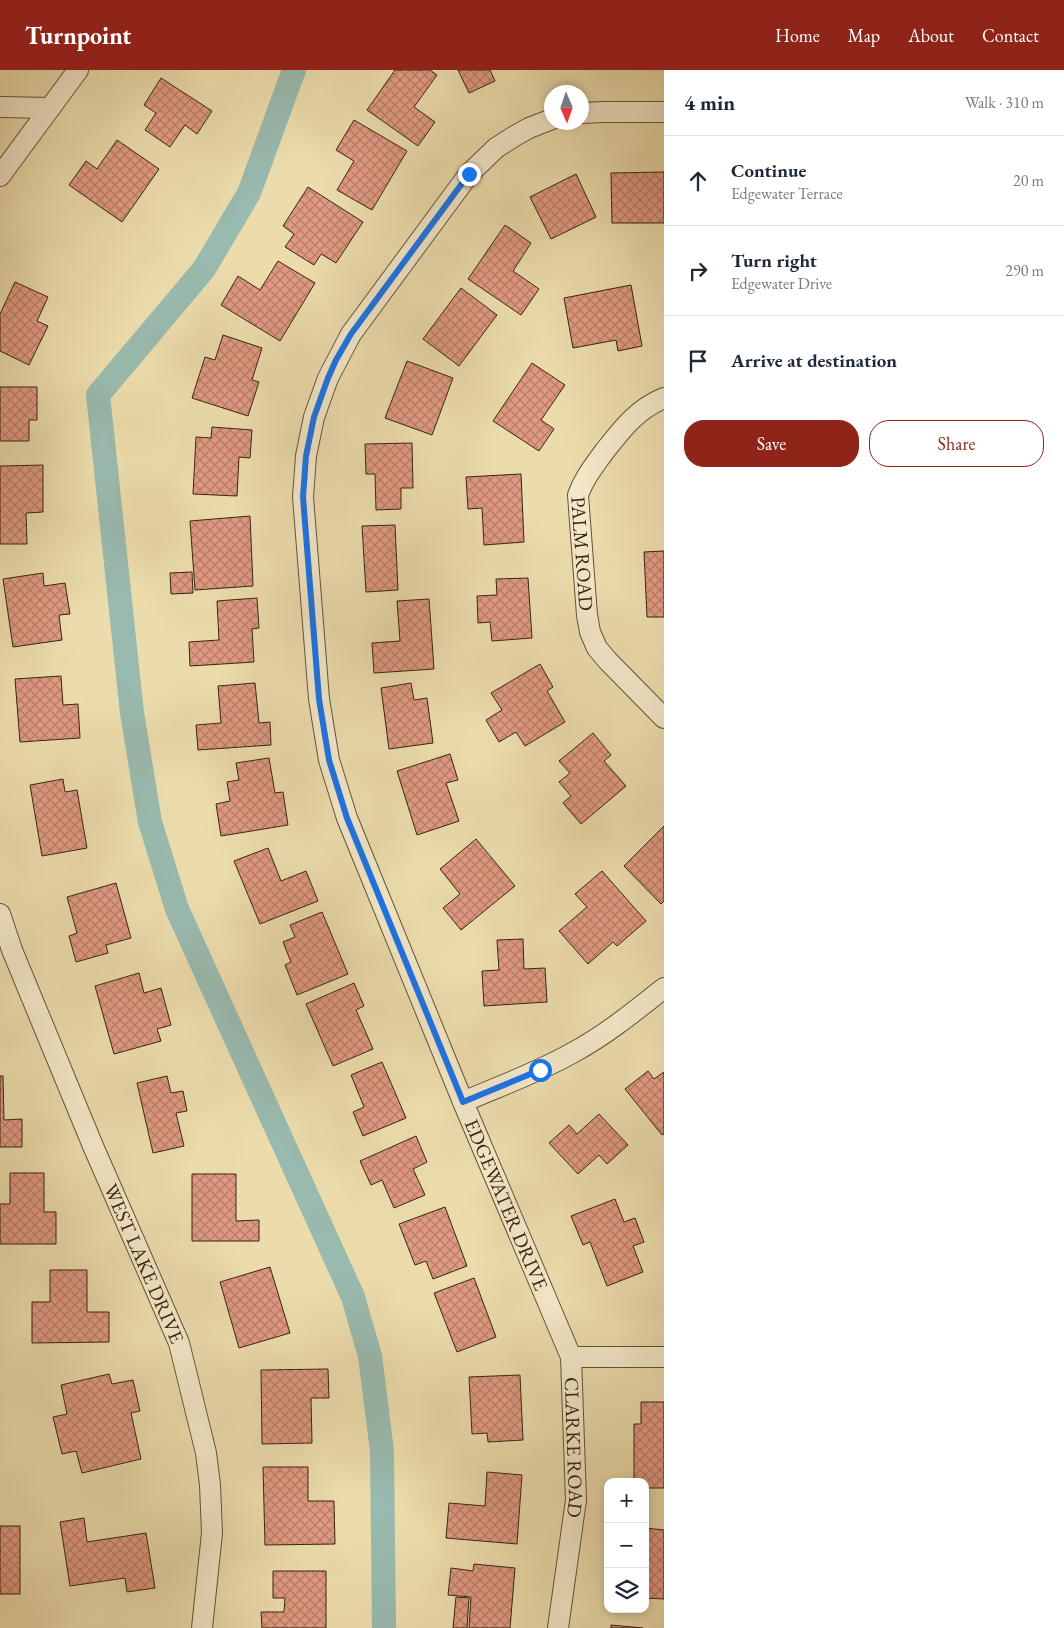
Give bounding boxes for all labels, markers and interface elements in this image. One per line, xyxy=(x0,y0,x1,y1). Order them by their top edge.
text: Turnpoint xyxy=(25,20,131,51)
text: Home xyxy=(775,24,820,47)
text: Map xyxy=(848,24,880,47)
text: About xyxy=(908,24,954,47)
text: Contact xyxy=(982,24,1039,47)
north arrow xyxy=(544,85,589,130)
text: 4 min xyxy=(684,89,735,116)
text: Walk · 310 m xyxy=(965,92,1044,113)
text: Continue xyxy=(731,158,806,183)
route end xyxy=(458,163,481,186)
icon: ahead xyxy=(684,167,712,195)
text: 20 m xyxy=(1013,170,1044,191)
text: Edgewater Terrace xyxy=(731,183,843,204)
text: Turn right xyxy=(731,248,817,273)
icon: right xyxy=(684,257,712,285)
text: 290 m xyxy=(1005,260,1044,281)
text: Edgewater Drive xyxy=(731,273,832,294)
icon: arrive xyxy=(684,347,712,375)
text: Arrive at destination xyxy=(731,348,897,373)
button: Save xyxy=(684,420,859,467)
button: Share xyxy=(869,420,1044,467)
street label: PALM ROAD xyxy=(565,495,600,612)
route start xyxy=(529,1059,552,1082)
street label: EDGEWATER DRIVE xyxy=(459,1115,554,1294)
street label: WEST LAKE DRIVE xyxy=(98,1179,190,1347)
street label: CLARKE ROAD xyxy=(559,1377,589,1519)
map controls xyxy=(604,1478,649,1613)
button: + xyxy=(604,1478,649,1523)
button: − xyxy=(604,1523,649,1568)
button: layers xyxy=(604,1568,649,1613)

